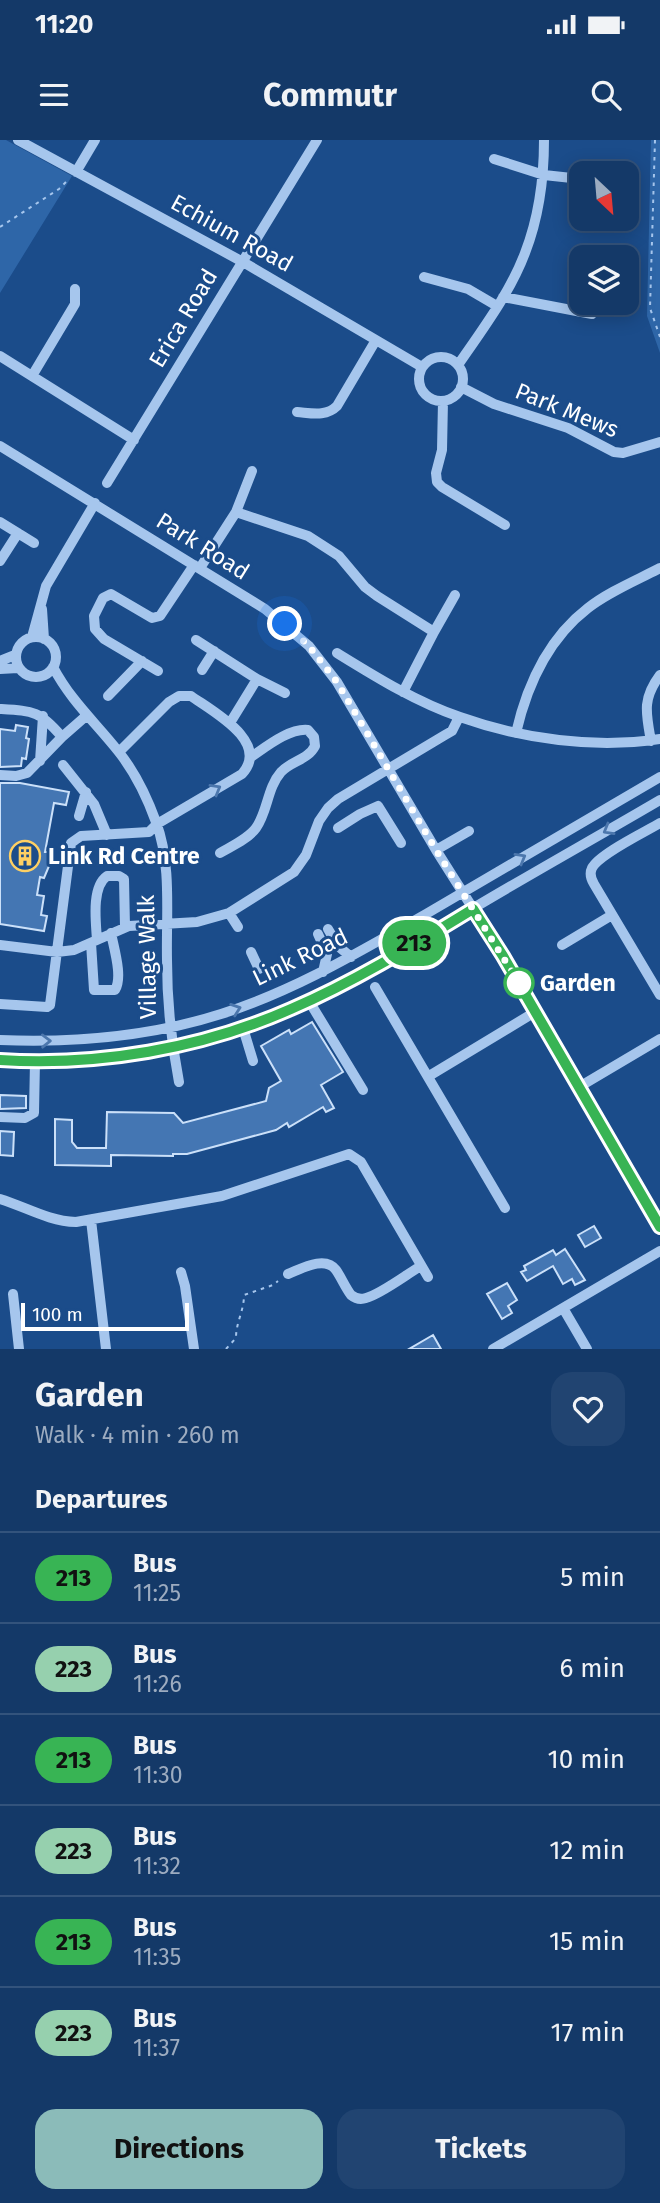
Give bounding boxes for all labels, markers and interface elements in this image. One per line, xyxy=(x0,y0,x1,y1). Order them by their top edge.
text: 11:20 xyxy=(35,9,94,40)
icon: menu xyxy=(35,76,73,114)
text: Commutr xyxy=(263,76,397,114)
icon: search xyxy=(587,76,625,114)
north arrow xyxy=(569,161,639,231)
map controls xyxy=(569,161,639,315)
street label: Echium Road xyxy=(166,188,298,278)
button: layers xyxy=(569,245,639,315)
street label: Erica Road xyxy=(143,264,223,372)
street label: Park Mews xyxy=(511,377,623,443)
street label: Park Road xyxy=(151,506,255,586)
your location xyxy=(267,606,302,641)
one-way arrow xyxy=(209,784,221,797)
one-way arrow xyxy=(603,822,615,835)
building icon: Link Rd Centre xyxy=(8,839,42,873)
place label: Link Rd Centre xyxy=(48,842,200,870)
one-way arrow xyxy=(514,853,527,866)
street label: Village Walk xyxy=(132,894,162,1019)
line badge: 213 xyxy=(374,920,454,966)
street label: Link Road xyxy=(248,922,352,992)
text: 213 xyxy=(396,929,432,957)
marker: Garden xyxy=(504,968,534,998)
place label: Garden xyxy=(540,969,616,997)
one-way arrow xyxy=(229,1003,241,1017)
one-way arrow xyxy=(41,1034,52,1049)
scale bar xyxy=(21,1300,189,1332)
text: 100 m xyxy=(32,1303,83,1326)
button: heart xyxy=(551,1372,625,1446)
text: Garden xyxy=(35,1375,144,1415)
text: Walk · 4 min · 260 m xyxy=(35,1421,240,1449)
text: Departures xyxy=(35,1484,168,1515)
text: Bus xyxy=(133,1548,176,1579)
text: 5 min xyxy=(560,1562,625,1593)
text: 213 xyxy=(56,1564,91,1592)
text: 11:25 xyxy=(133,1579,181,1607)
text: Bus xyxy=(133,1639,176,1670)
text: 6 min xyxy=(559,1653,625,1684)
text: 223 xyxy=(55,1655,92,1683)
text: 11:26 xyxy=(133,1670,182,1698)
text: Bus xyxy=(133,1730,176,1761)
text: 10 min xyxy=(547,1744,625,1775)
text: 213 xyxy=(56,1746,91,1774)
text: 11:30 xyxy=(133,1761,183,1789)
text: Bus xyxy=(133,1821,176,1852)
text: 12 min xyxy=(549,1835,625,1866)
text: 223 xyxy=(55,1837,92,1865)
text: 11:32 xyxy=(133,1852,181,1880)
text: Bus xyxy=(133,1912,176,1943)
text: 15 min xyxy=(549,1926,625,1957)
text: 213 xyxy=(56,1928,91,1956)
text: 11:35 xyxy=(133,1943,181,1971)
text: Bus xyxy=(133,2003,176,2034)
text: 17 min xyxy=(550,2017,625,2048)
text: 223 xyxy=(55,2019,92,2047)
text: 11:37 xyxy=(133,2034,180,2062)
button: Directions xyxy=(35,2109,323,2189)
button: Tickets xyxy=(337,2109,625,2189)

